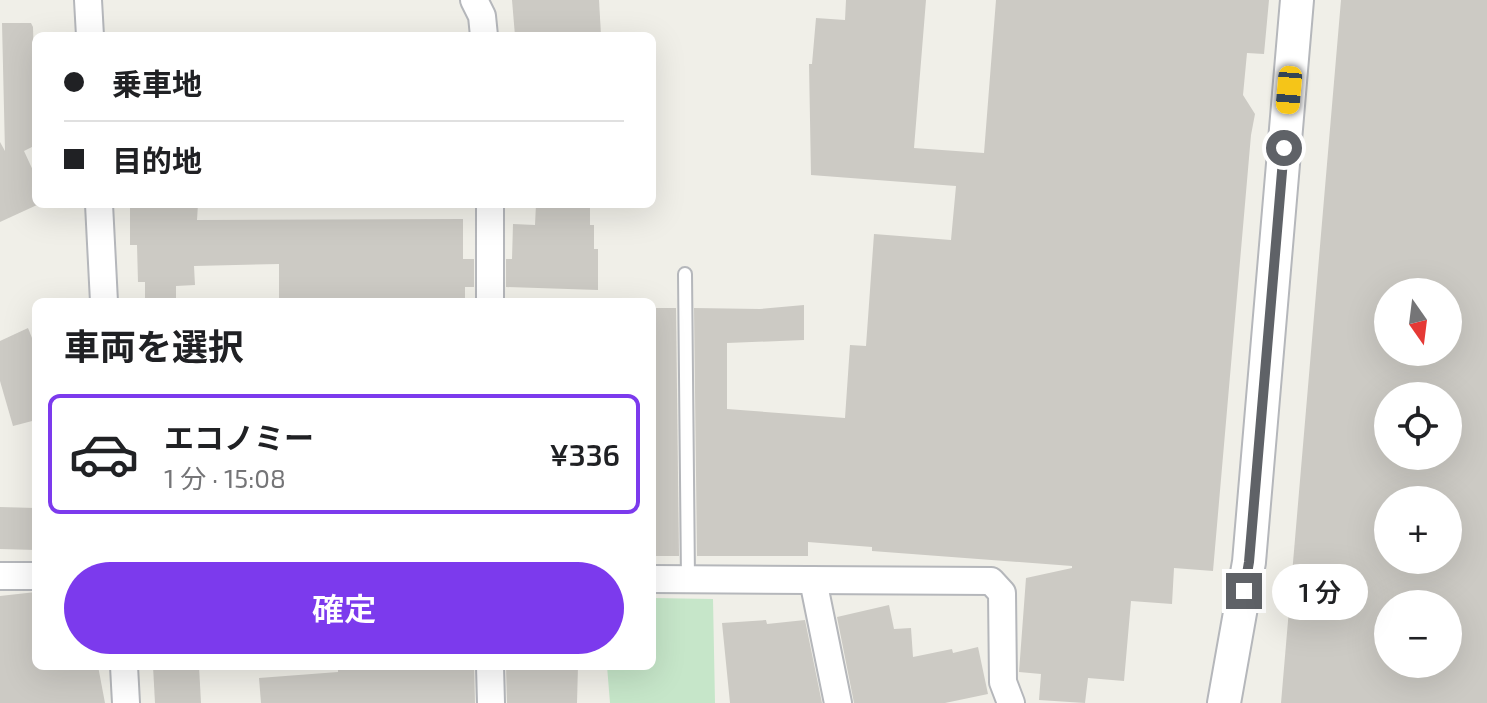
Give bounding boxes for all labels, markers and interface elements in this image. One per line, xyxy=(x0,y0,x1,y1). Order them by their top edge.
text: 乗車地 xyxy=(112,65,202,101)
car xyxy=(1275,65,1303,115)
route start xyxy=(1266,130,1302,166)
text: 目的地 xyxy=(112,142,202,178)
north arrow xyxy=(1374,278,1462,366)
map controls xyxy=(1374,278,1462,678)
text: 車両を選択 xyxy=(64,324,244,367)
button: locate xyxy=(1374,382,1462,470)
icon: car xyxy=(68,418,140,490)
text: エコノミー xyxy=(164,419,314,455)
text: ¥336 xyxy=(549,436,620,472)
text: 1 分 · 15:08 xyxy=(164,462,286,493)
button: + xyxy=(1374,486,1462,574)
button: 確定 xyxy=(64,562,624,654)
callout: 1 分 xyxy=(1272,563,1368,619)
route end xyxy=(1226,573,1262,609)
text: 1 分 xyxy=(1299,576,1341,607)
button: − xyxy=(1374,590,1462,678)

